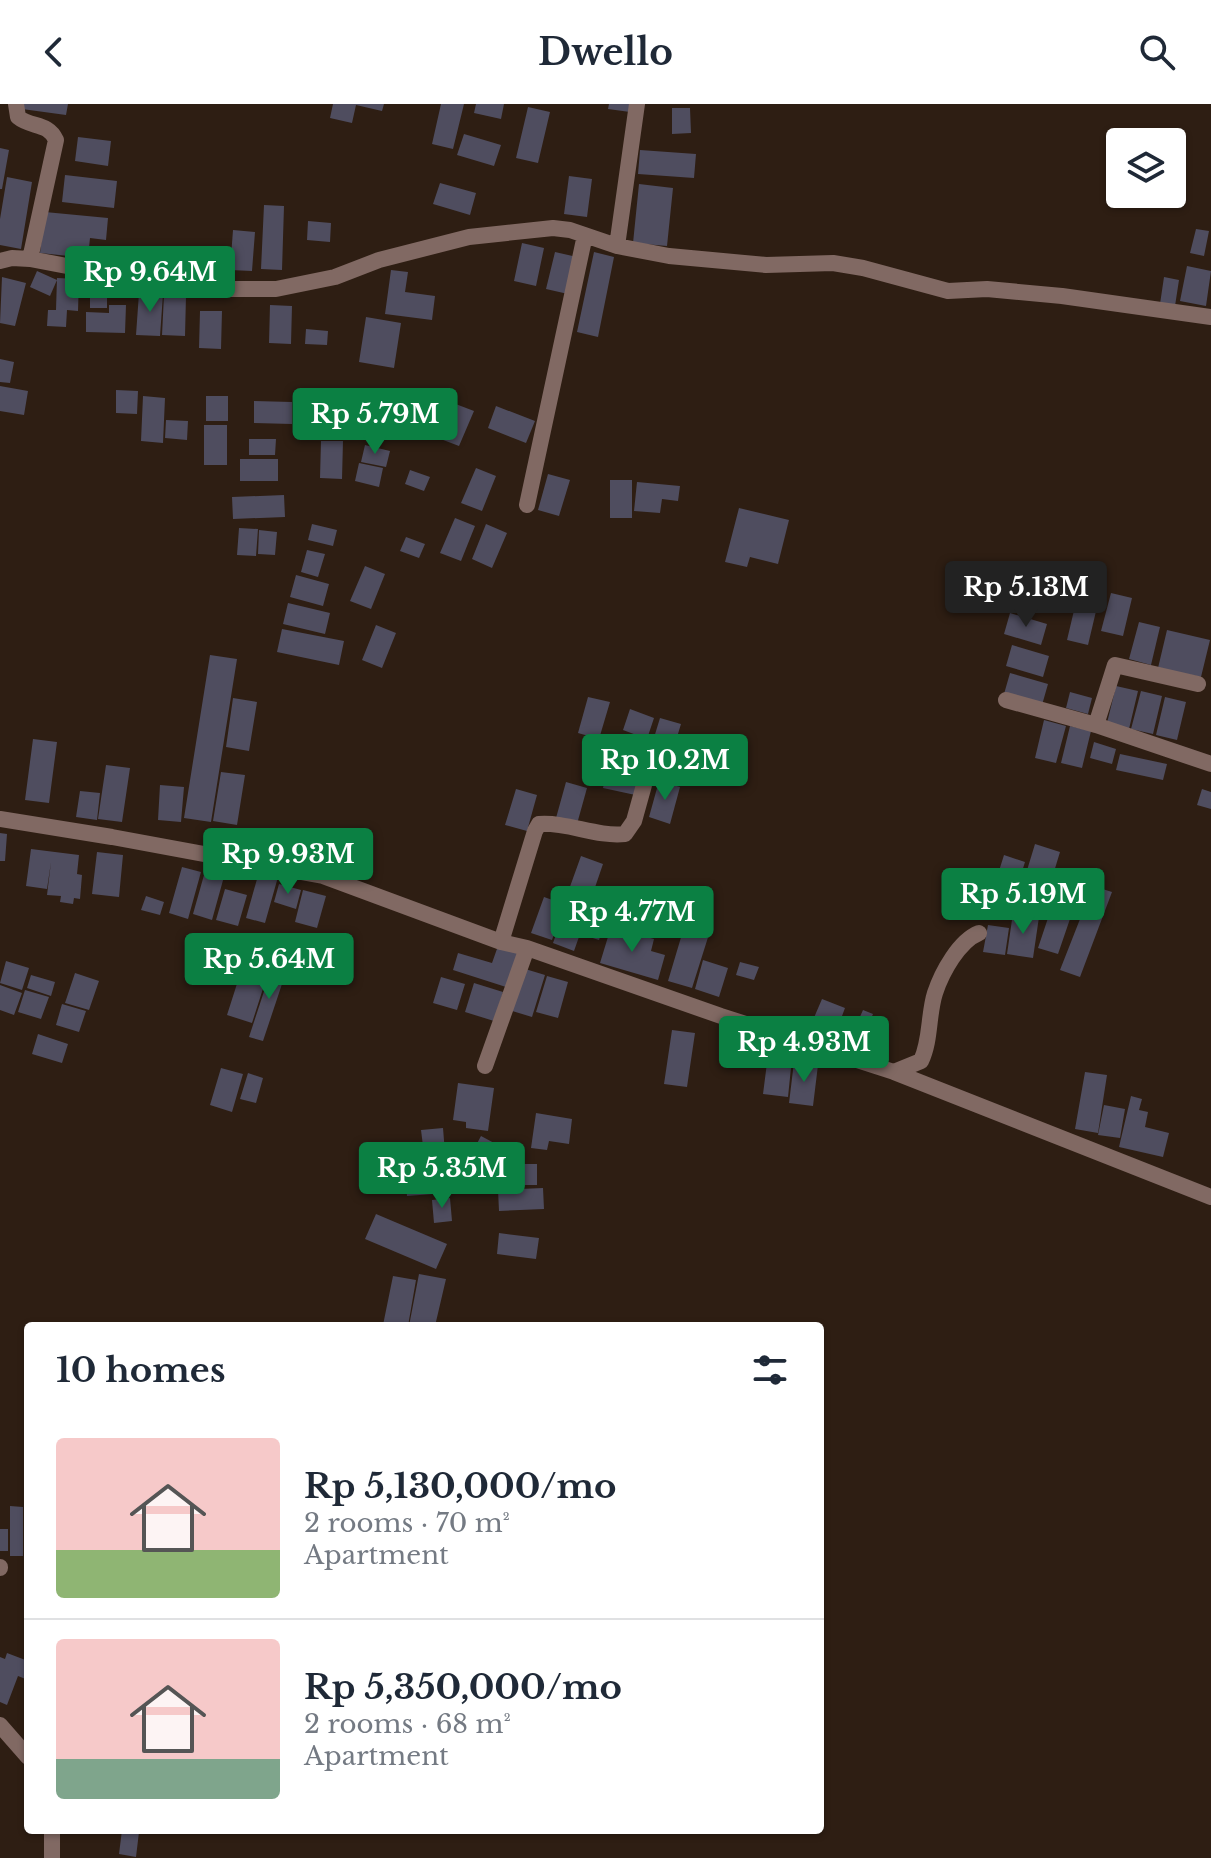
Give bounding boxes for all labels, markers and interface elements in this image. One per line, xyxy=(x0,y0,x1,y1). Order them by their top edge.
icon: back xyxy=(32,30,76,74)
text: Dwello xyxy=(538,30,673,75)
icon: search xyxy=(1135,30,1179,74)
map controls xyxy=(1106,128,1186,208)
button: layers xyxy=(1106,128,1186,208)
pin: Rp 9.64M xyxy=(67,246,233,314)
text: Rp 9.64M xyxy=(83,256,217,288)
pin: Rp 5.79M xyxy=(292,388,458,456)
text: Rp 5.79M xyxy=(311,398,439,430)
pin: Rp 5.13M xyxy=(943,561,1109,629)
text: Rp 5.13M xyxy=(963,571,1089,603)
pin: Rp 10.2M xyxy=(582,734,748,802)
text: Rp 10.2M xyxy=(600,744,730,776)
pin: Rp 9.93M xyxy=(205,828,371,896)
text: Rp 9.93M xyxy=(221,838,355,870)
pin: Rp 5.19M xyxy=(940,868,1106,936)
text: Rp 5.19M xyxy=(959,878,1087,910)
pin: Rp 4.77M xyxy=(549,886,715,954)
text: Rp 4.77M xyxy=(569,896,695,928)
pin: Rp 5.64M xyxy=(186,933,352,1001)
text: Rp 5.64M xyxy=(203,943,335,975)
pin: Rp 4.93M xyxy=(721,1016,887,1084)
text: Rp 4.93M xyxy=(737,1026,871,1058)
pin: Rp 5.35M xyxy=(359,1142,525,1210)
text: Rp 5.35M xyxy=(377,1152,507,1184)
icon: filters xyxy=(748,1348,792,1392)
text: 10 homes xyxy=(56,1349,226,1391)
text: Rp 5,130,000/mo xyxy=(304,1465,617,1507)
icon: home xyxy=(120,1470,216,1566)
text: 2 rooms · 70 m² xyxy=(304,1507,510,1539)
text: Apartment xyxy=(304,1539,449,1571)
text: Rp 5,350,000/mo xyxy=(304,1666,622,1708)
icon: home xyxy=(120,1671,216,1767)
text: 2 rooms · 68 m² xyxy=(304,1708,511,1740)
text: Apartment xyxy=(304,1740,449,1772)

